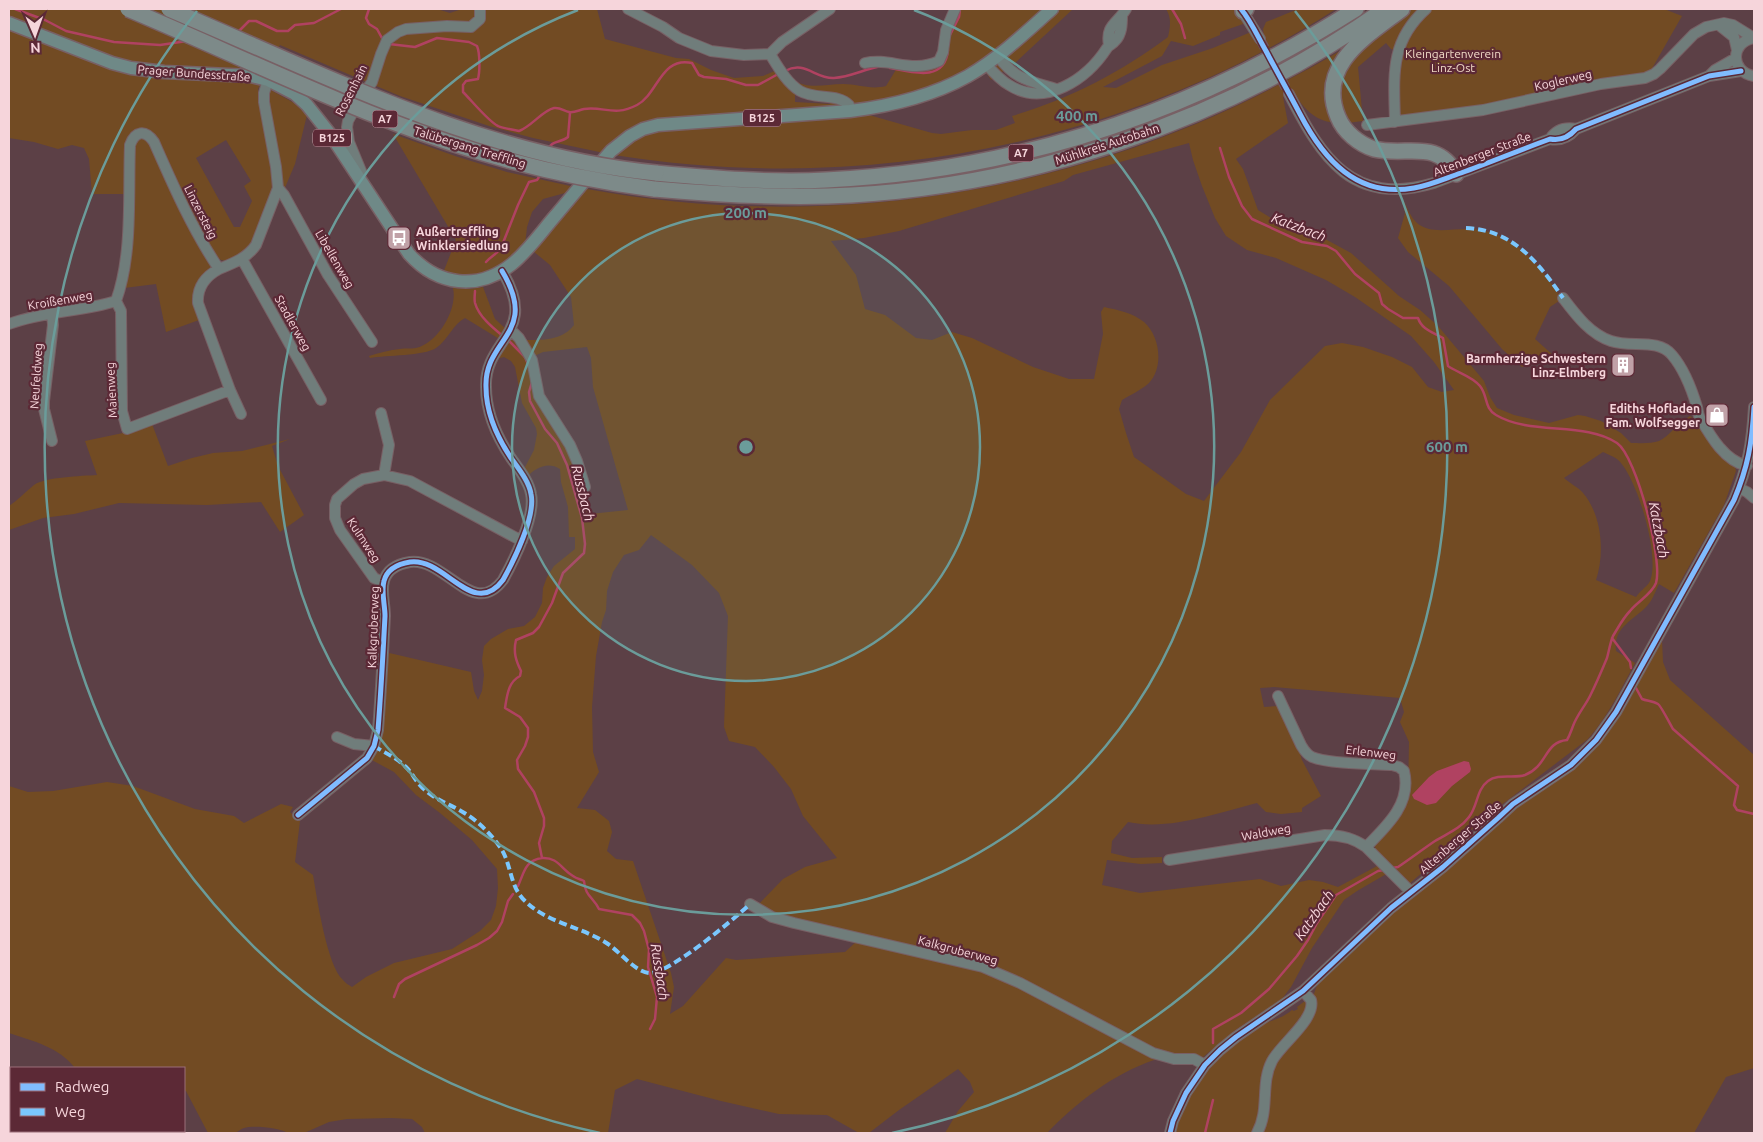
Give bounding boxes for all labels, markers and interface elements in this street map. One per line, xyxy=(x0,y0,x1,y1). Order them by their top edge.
north arrow xyxy=(10,10,60,60)
text: N xyxy=(30,40,41,56)
park label: Kleingartenverein Linz-Ost xyxy=(1405,47,1501,74)
street label: Rosenhain xyxy=(333,62,369,118)
street label: Prager Bundesstraße xyxy=(137,63,251,83)
street label: Koglerweg xyxy=(1533,67,1593,93)
text: 400 m xyxy=(1056,107,1098,124)
road number: A7 xyxy=(372,110,398,128)
road number: B125 xyxy=(743,110,781,126)
street label: Mühlkreis Autobahn xyxy=(1053,121,1161,167)
street label: Talübergang Treffling xyxy=(412,124,528,170)
street label: Altenberger Straße xyxy=(1431,129,1533,179)
road number: B125 xyxy=(313,130,351,146)
road number: A7 xyxy=(1008,144,1034,162)
street label: Linzersteig xyxy=(182,183,220,241)
text: 200 m xyxy=(725,204,767,221)
water label: Katzbach xyxy=(1269,209,1329,245)
bus stop icon: Außertreffling Winklersiedlung xyxy=(386,225,412,251)
place label: Außertreffling Winklersiedlung xyxy=(416,225,508,252)
street label: Libellenweg xyxy=(313,227,357,291)
street label: Kroißenweg xyxy=(27,288,93,312)
street label: Stadlerweg xyxy=(272,293,314,353)
street label: Neufeldweg xyxy=(27,343,45,409)
place label: Barmherzige Schwestern Linz-Elmberg xyxy=(1466,352,1606,379)
building icon: Barmherzige Schwestern Linz-Elmberg xyxy=(1610,352,1636,378)
street label: Maienweg xyxy=(103,362,119,418)
place label: Ediths Hofladen Fam. Wolfsegger xyxy=(1606,402,1700,429)
shop icon: Ediths Hofladen Fam. Wolfsegger xyxy=(1704,402,1730,428)
centre of rings xyxy=(737,438,755,456)
text: 600 m xyxy=(1426,438,1468,455)
water label: Russbach xyxy=(568,463,598,523)
water label: Katzbach xyxy=(1646,500,1672,560)
street label: Kulmweg xyxy=(345,515,383,565)
street label: Kalkgruberweg xyxy=(365,586,381,668)
street label: Erlenweg xyxy=(1345,742,1397,762)
street label: Altenberger Straße xyxy=(1417,798,1503,876)
street label: Waldweg xyxy=(1240,821,1292,843)
water label: Katzbach xyxy=(1291,887,1337,943)
street label: Kalkgruberweg xyxy=(917,933,999,967)
water label: Russbach xyxy=(648,942,672,1002)
legend xyxy=(10,1067,185,1132)
text: Radweg xyxy=(55,1078,109,1095)
text: Weg xyxy=(55,1103,86,1120)

